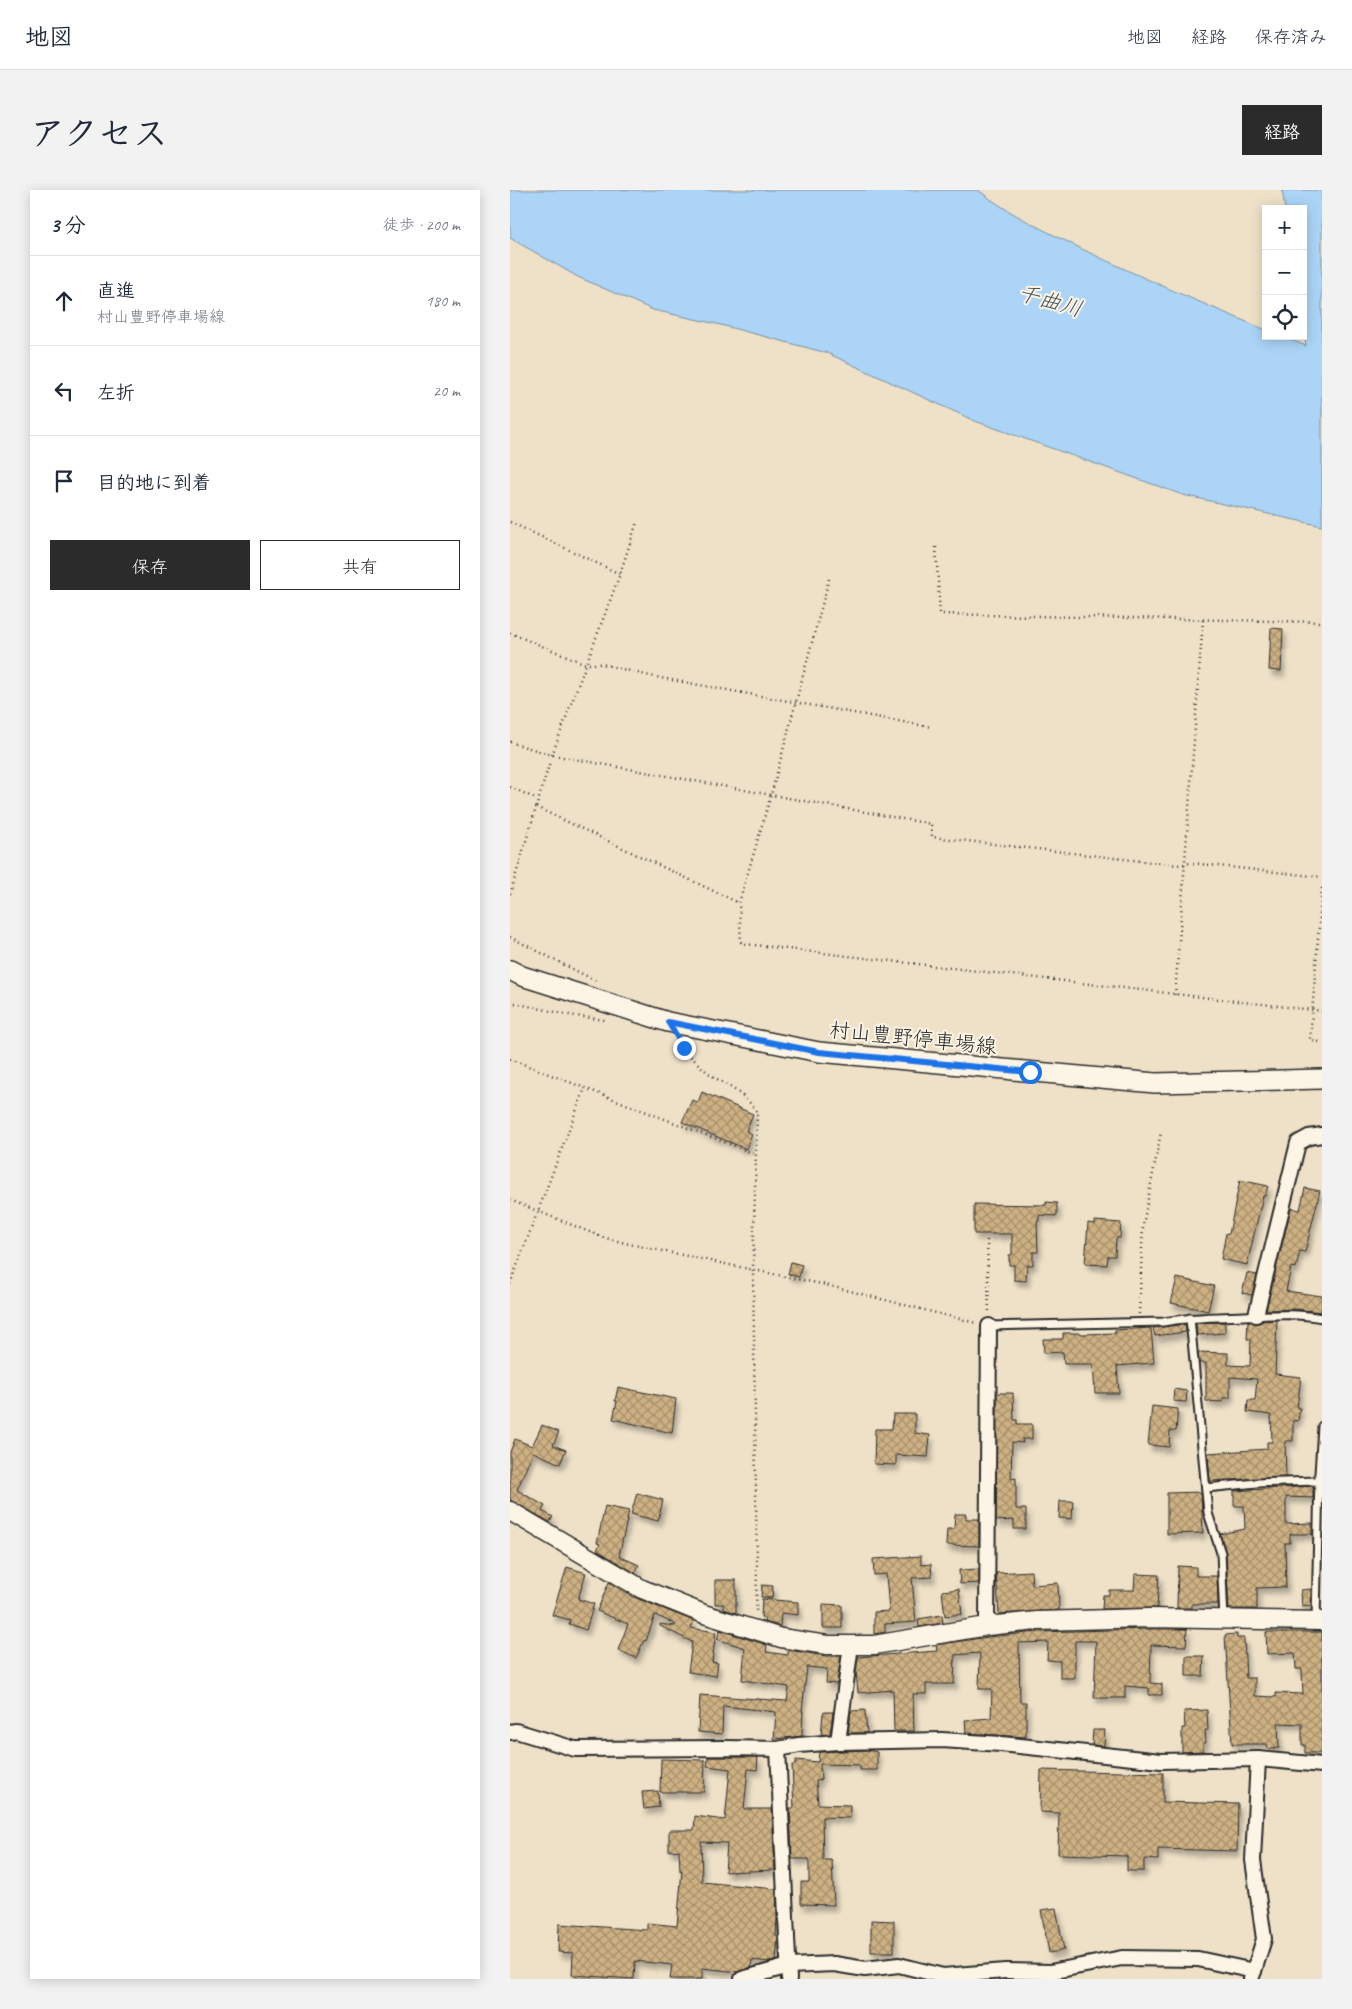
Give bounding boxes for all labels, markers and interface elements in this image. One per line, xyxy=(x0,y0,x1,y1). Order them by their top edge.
text: 地図 xyxy=(25,22,73,52)
text: 地図 xyxy=(1127,26,1163,48)
text: 経路 xyxy=(1191,26,1227,48)
text: 保存済み xyxy=(1255,26,1327,48)
button: 経路 xyxy=(1242,105,1322,155)
text: アクセス xyxy=(30,111,168,156)
map controls xyxy=(1262,205,1307,340)
button: + xyxy=(1262,205,1307,250)
text: 3 分 xyxy=(50,212,86,238)
text: 徒歩 · 200 m xyxy=(383,215,460,235)
button: − xyxy=(1262,250,1307,295)
water label: 千曲川 xyxy=(1014,278,1086,324)
text: 直進 xyxy=(97,279,135,303)
icon: ahead xyxy=(50,287,78,315)
text: 180 m xyxy=(426,291,460,311)
button: locate xyxy=(1262,295,1307,340)
text: 村山豊野停車場線 xyxy=(97,307,225,327)
icon: left xyxy=(50,377,78,405)
text: 左折 xyxy=(97,381,135,405)
text: 20 m xyxy=(433,381,460,401)
icon: arrive xyxy=(50,467,78,495)
text: 目的地に到着 xyxy=(97,471,211,495)
button: 保存 xyxy=(50,540,250,590)
button: 共有 xyxy=(260,540,460,590)
street label: 村山豊野停車場線 xyxy=(828,1016,998,1060)
route end xyxy=(673,1037,696,1060)
route start xyxy=(1019,1061,1042,1084)

